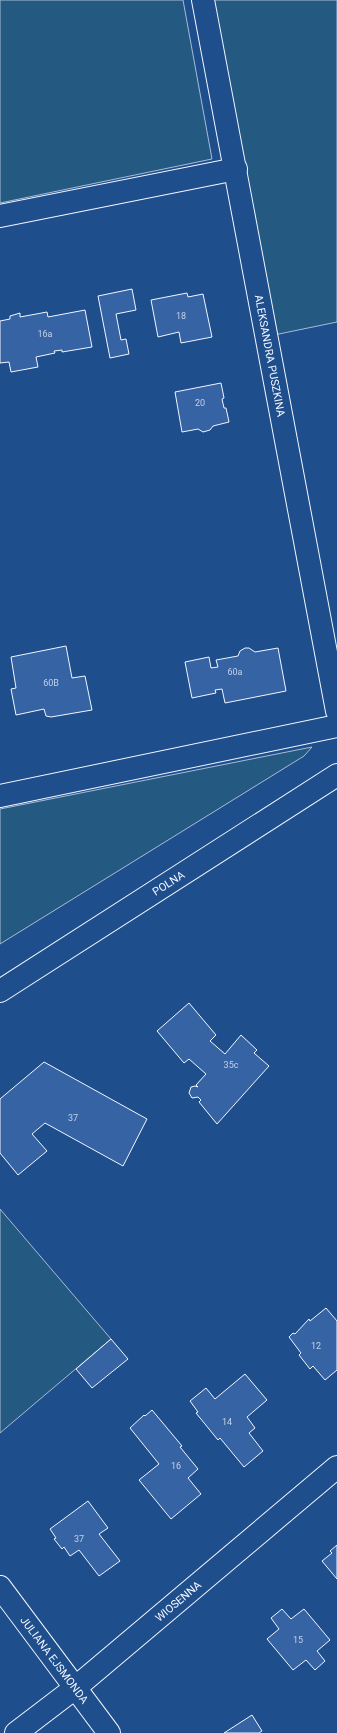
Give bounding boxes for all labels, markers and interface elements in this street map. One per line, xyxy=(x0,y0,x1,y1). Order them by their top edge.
street label: ALEKSANDRA PUSZKINA xyxy=(252,294,288,419)
house number: 18 xyxy=(176,311,186,321)
house number: 16a xyxy=(37,329,53,339)
house number: 20 xyxy=(195,398,205,408)
house number: 60a xyxy=(227,667,243,677)
house number: 60B xyxy=(43,678,59,688)
street label: POLNA xyxy=(150,868,188,899)
house number: 35c xyxy=(224,1060,239,1070)
house number: 37 xyxy=(68,1113,78,1123)
house number: 12 xyxy=(311,1341,321,1351)
house number: 14 xyxy=(222,1417,232,1427)
house number: 16 xyxy=(171,1461,181,1471)
house number: 37 xyxy=(74,1534,84,1544)
street label: WIOSENNA xyxy=(153,1578,205,1625)
street label: JULIANA EJSMONDA xyxy=(17,1614,91,1707)
house number: 15 xyxy=(293,1635,303,1645)

